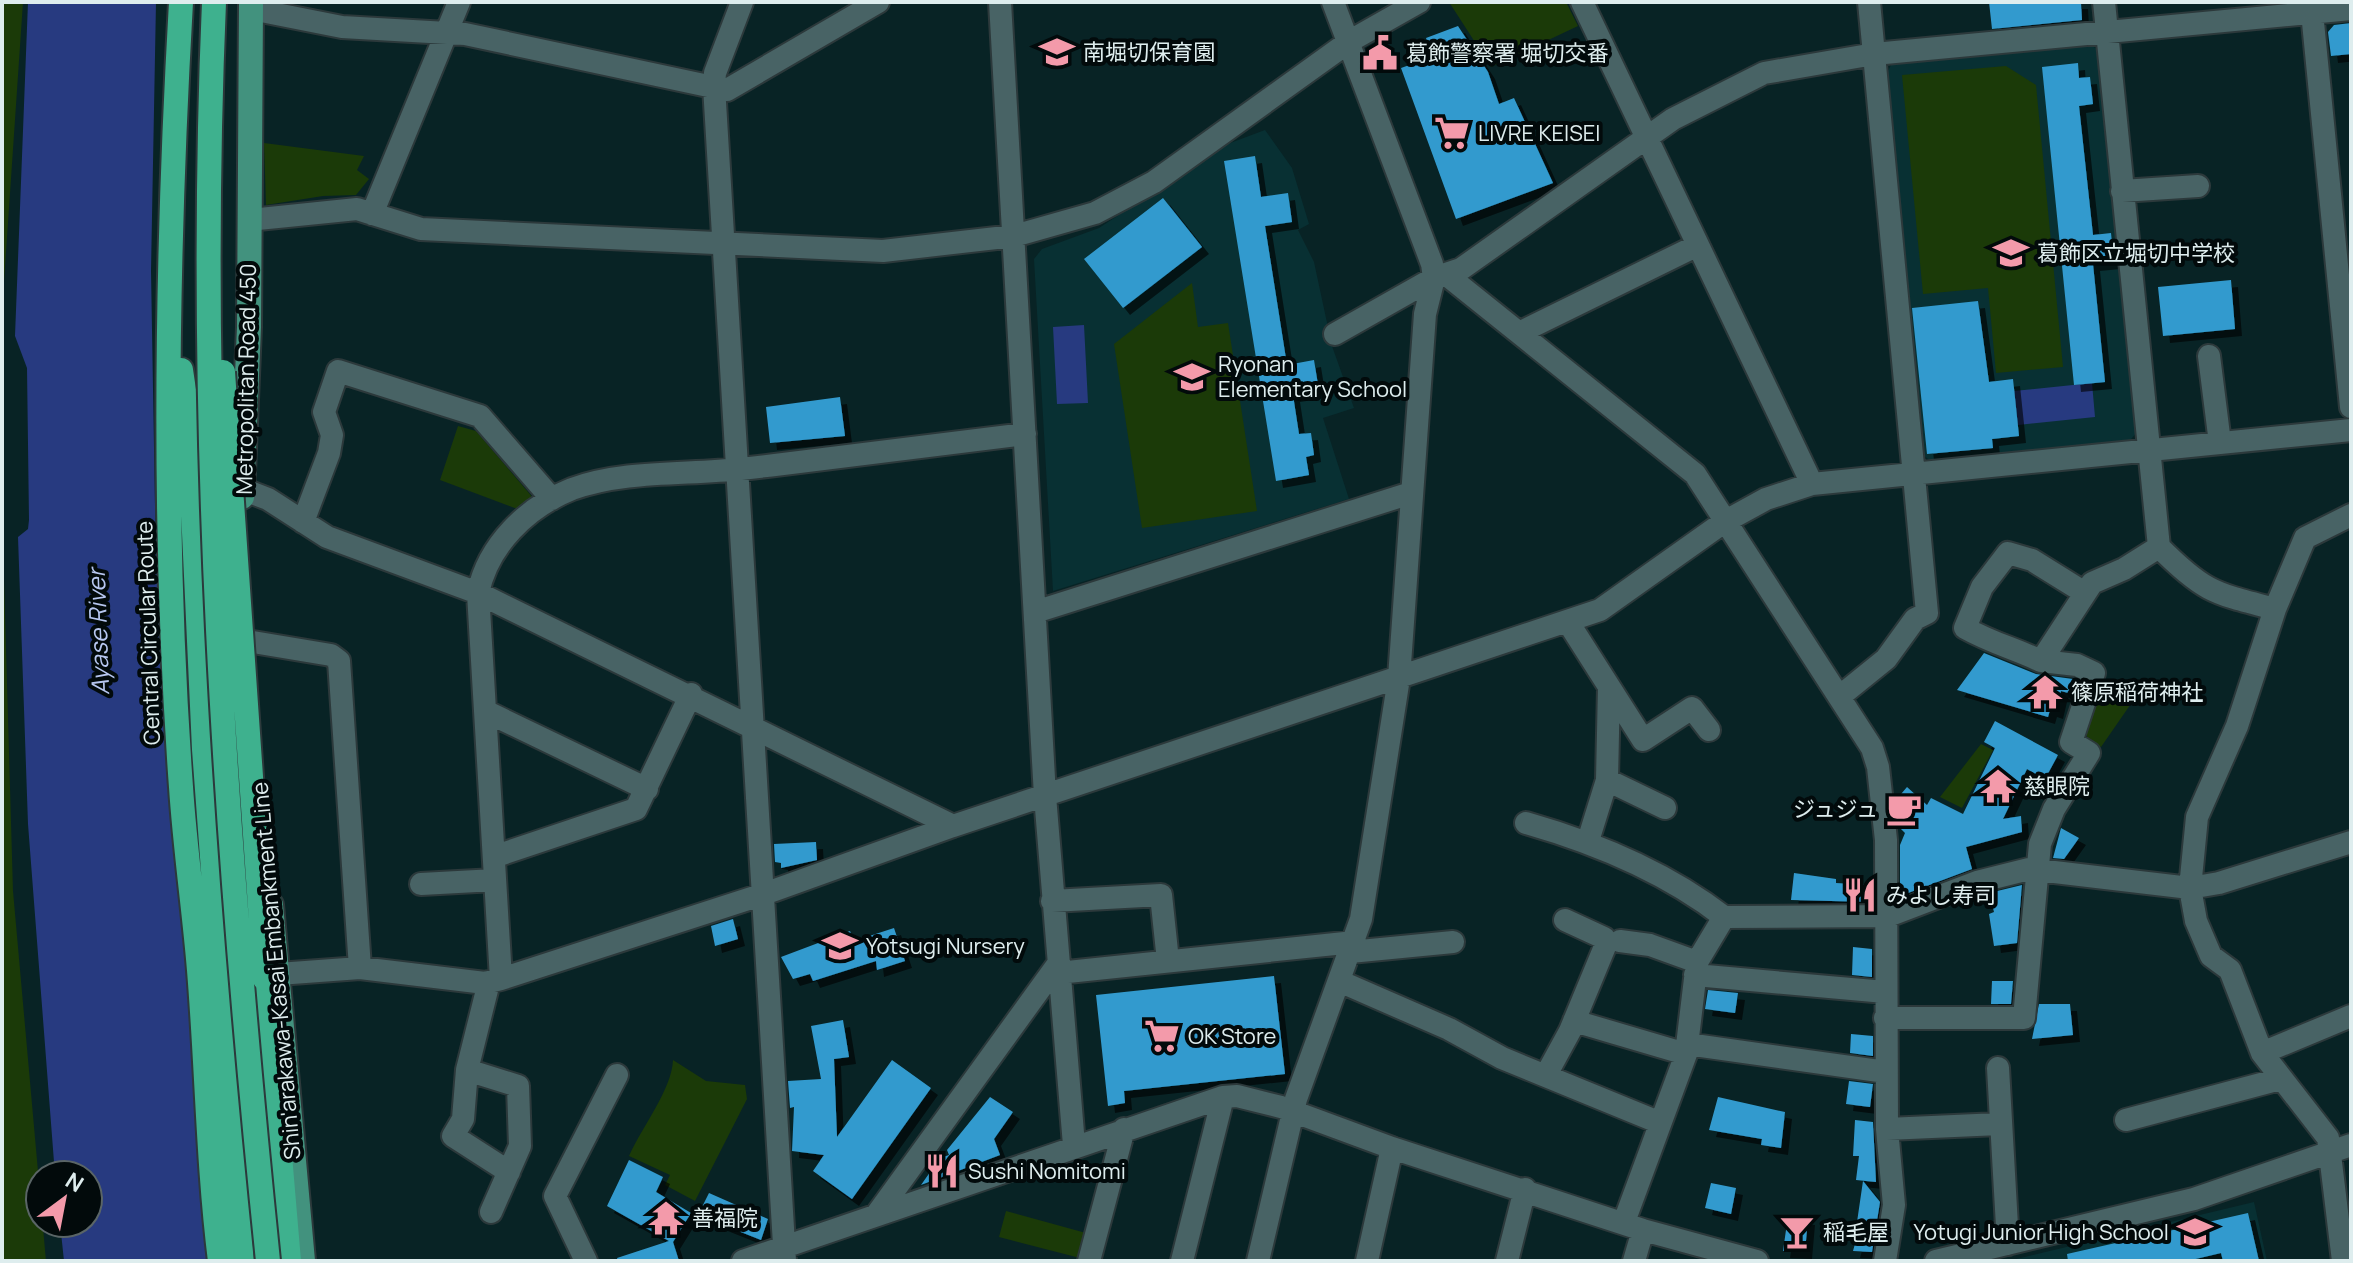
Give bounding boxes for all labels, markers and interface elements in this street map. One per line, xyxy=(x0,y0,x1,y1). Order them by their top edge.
school or university icon: 南堀切保育園 xyxy=(1038,33,1076,71)
public building icon: 葛飾警察署 堀切交番 xyxy=(1361,34,1399,72)
place label: 南堀切保育園 xyxy=(1083,37,1215,67)
place label: 葛飾警察署 堀切交番 xyxy=(1406,38,1608,68)
supermarket icon: LIVRE KEISEI xyxy=(1433,114,1471,152)
place label: LIVRE KEISEI xyxy=(1478,118,1600,148)
school or university icon: 葛飾区立堀切中学校 xyxy=(1992,234,2030,272)
place label: 葛飾区立堀切中学校 xyxy=(2037,238,2235,268)
street label: Metropolitan Road 450 xyxy=(229,263,263,495)
place label: Ryonan Elementary School xyxy=(1218,349,1407,404)
school or university icon: Ryonan Elementary School xyxy=(1173,358,1211,396)
street label: Central Circular Route xyxy=(129,520,167,746)
water label: Ayase River xyxy=(79,565,116,696)
temple icon: 篠原稲荷神社 xyxy=(2026,673,2064,711)
place label: 篠原稲荷神社 xyxy=(2071,677,2203,707)
temple icon: 慈眼院 xyxy=(1979,767,2017,805)
place label: 慈眼院 xyxy=(2024,771,2090,801)
street label: Shin'arakawa-Kasai Embankment Line xyxy=(245,781,307,1161)
cafe icon: ジュジュ xyxy=(1885,790,1923,828)
place label: ジュジュ xyxy=(1793,794,1878,824)
restaurant icon: みよし寿司 xyxy=(1841,876,1879,914)
place label: みよし寿司 xyxy=(1886,880,1996,910)
school or university icon: Yotsugi Nursery xyxy=(821,927,859,965)
place label: Yotsugi Nursery xyxy=(866,931,1025,961)
supermarket icon: OK Store xyxy=(1143,1017,1181,1055)
place label: OK Store xyxy=(1188,1021,1277,1051)
restaurant icon: Sushi Nomitomi xyxy=(923,1152,961,1190)
place label: Sushi Nomitomi xyxy=(968,1156,1126,1186)
north arrow xyxy=(24,1159,104,1239)
text: N xyxy=(60,1165,89,1199)
temple icon: 善福院 xyxy=(647,1199,685,1237)
place label: 善福院 xyxy=(692,1203,758,1233)
bar icon: 稲毛屋 xyxy=(1778,1213,1816,1251)
school or university icon: Yotugi Junior High School xyxy=(2176,1213,2214,1251)
place label: 稲毛屋 xyxy=(1823,1217,1889,1247)
place label: Yotugi Junior High School xyxy=(1914,1217,2169,1247)

